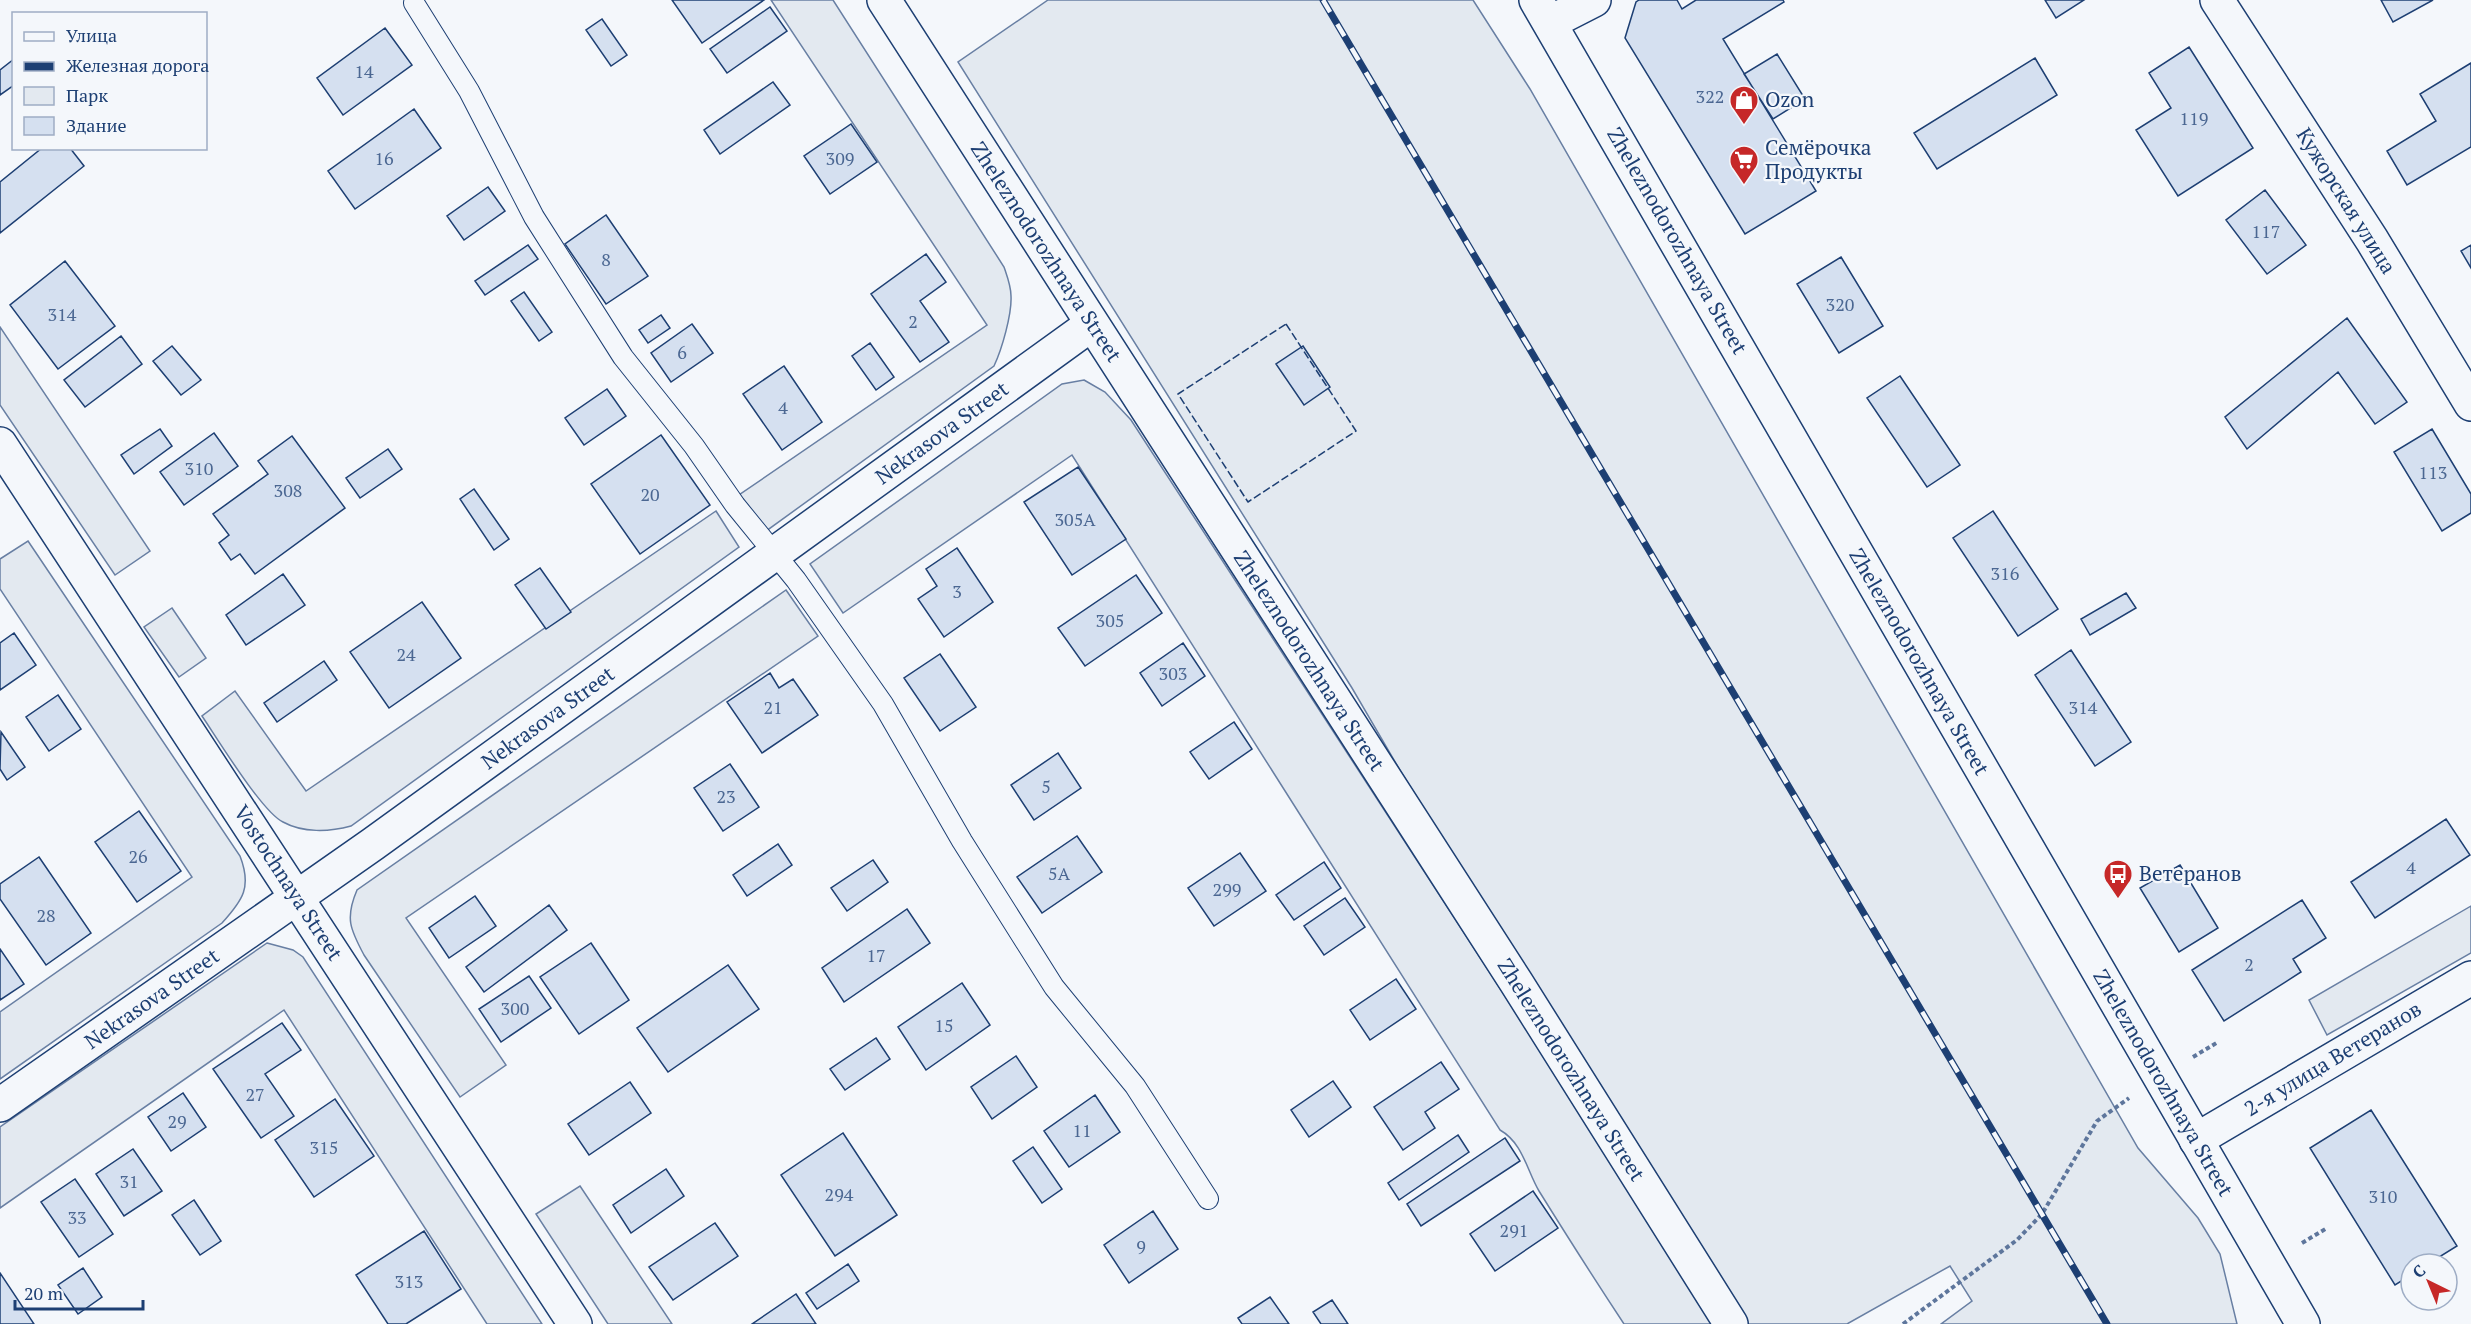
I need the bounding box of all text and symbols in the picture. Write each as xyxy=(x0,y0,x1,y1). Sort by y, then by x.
legend xyxy=(12,12,207,150)
text: Улица xyxy=(66,23,117,47)
text: Железная дорога xyxy=(66,53,209,77)
house number: 14 xyxy=(354,59,374,83)
text: Парк xyxy=(66,83,108,107)
house number: 322 xyxy=(1696,84,1724,108)
shop icon: Ozon xyxy=(1728,84,1760,126)
place label: Ozon xyxy=(1765,85,1815,113)
house number: 119 xyxy=(2180,106,2208,130)
text: Здание xyxy=(66,113,126,137)
street label: Zheleznodorozhnaya Street xyxy=(1601,122,1754,359)
street label: Кужорская улица xyxy=(2291,122,2403,279)
place label: Семёрочка Продукты xyxy=(1765,133,1872,185)
street label: Zheleznodorozhnaya Street xyxy=(965,136,1129,367)
supermarket icon: Семёрочка Продукты xyxy=(1728,144,1760,186)
house number: 16 xyxy=(374,146,394,170)
house number: 309 xyxy=(826,146,854,170)
house number: 117 xyxy=(2252,219,2280,243)
house number: 8 xyxy=(601,247,611,271)
house number: 320 xyxy=(1826,292,1854,316)
house number: 314 xyxy=(48,302,77,326)
house number: 2 xyxy=(908,309,918,333)
house number: 6 xyxy=(677,340,687,364)
street label: Nekrasova Street xyxy=(869,374,1014,490)
house number: 4 xyxy=(778,395,788,419)
house number: 310 xyxy=(185,456,213,480)
house number: 113 xyxy=(2419,460,2447,484)
house number: 308 xyxy=(274,478,302,502)
house number: 20 xyxy=(640,482,660,506)
house number: 305А xyxy=(1054,507,1096,531)
street label: Zheleznodorozhnaya Street xyxy=(1843,543,1996,780)
street label: Zheleznodorozhnaya Street xyxy=(1228,545,1392,776)
house number: 316 xyxy=(1991,561,2020,585)
house number: 3 xyxy=(952,579,962,603)
house number: 305 xyxy=(1096,608,1124,632)
house number: 24 xyxy=(396,642,416,666)
street label: Nekrasova Street xyxy=(475,659,620,775)
house number: 303 xyxy=(1159,661,1187,685)
house number: 21 xyxy=(763,695,783,719)
house number: 314 xyxy=(2069,695,2098,719)
house number: 5 xyxy=(1041,774,1051,798)
house number: 23 xyxy=(716,784,736,808)
street label: Vostochnaya Street xyxy=(228,799,350,966)
house number: 26 xyxy=(128,844,148,868)
house number: 4 xyxy=(2406,855,2416,879)
bus stop icon: Ветеранов xyxy=(2102,858,2134,900)
place label: Ветеранов xyxy=(2139,859,2241,887)
house number: 5А xyxy=(1048,861,1071,885)
house number: 299 xyxy=(1213,877,1241,901)
house number: 28 xyxy=(36,903,56,927)
street label: Nekrasova Street xyxy=(79,941,224,1055)
house number: 17 xyxy=(866,943,886,967)
house number: 2 xyxy=(2244,952,2254,976)
street label: Zheleznodorozhnaya Street xyxy=(1492,953,1652,1186)
street label: Zheleznodorozhnaya Street xyxy=(2087,964,2240,1201)
street label: 2-я улица Ветеранов xyxy=(2239,994,2426,1122)
house number: 300 xyxy=(501,996,529,1020)
house number: 15 xyxy=(934,1013,954,1037)
house number: 27 xyxy=(245,1082,265,1106)
house number: 29 xyxy=(167,1109,187,1133)
house number: 11 xyxy=(1072,1118,1092,1142)
house number: 315 xyxy=(310,1135,338,1159)
house number: 31 xyxy=(119,1169,139,1193)
house number: 294 xyxy=(825,1182,854,1206)
house number: 310 xyxy=(2369,1184,2397,1208)
house number: 33 xyxy=(67,1205,87,1229)
house number: 291 xyxy=(1500,1218,1528,1242)
house number: 9 xyxy=(1136,1234,1146,1258)
north arrow xyxy=(2399,1252,2459,1312)
text: С xyxy=(2407,1259,2430,1283)
house number: 313 xyxy=(395,1269,423,1293)
scale bar xyxy=(15,1273,142,1311)
text: 20 m xyxy=(24,1281,64,1305)

